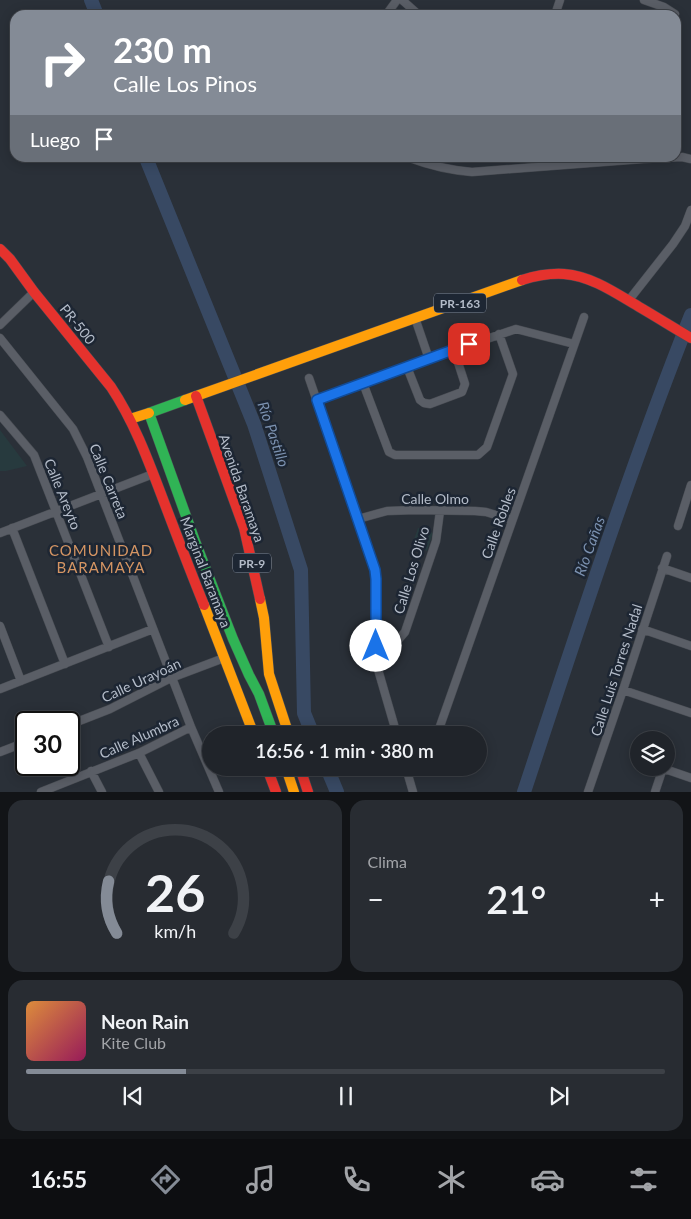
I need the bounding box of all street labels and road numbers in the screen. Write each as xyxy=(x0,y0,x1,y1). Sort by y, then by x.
road number: PR-163 xyxy=(434,294,486,312)
street label: PR-500 xyxy=(57,300,99,348)
street label: Avenida Baramaya xyxy=(216,432,268,544)
street label: Calle Carreta xyxy=(86,441,132,521)
street label: Calle Areyto xyxy=(41,456,85,532)
street label: Calle Robles xyxy=(477,485,519,561)
street label: Calle Olmo xyxy=(401,490,469,507)
street label: Marginal Baramaya xyxy=(177,514,235,630)
street label: Calle Los Olivo xyxy=(390,524,432,616)
road number: PR-9 xyxy=(233,554,271,572)
street label: Calle Luis Torres Nadal xyxy=(587,602,645,738)
street label: Calle Urayoán xyxy=(99,654,183,706)
street label: Calle Alumbra xyxy=(97,712,181,762)

